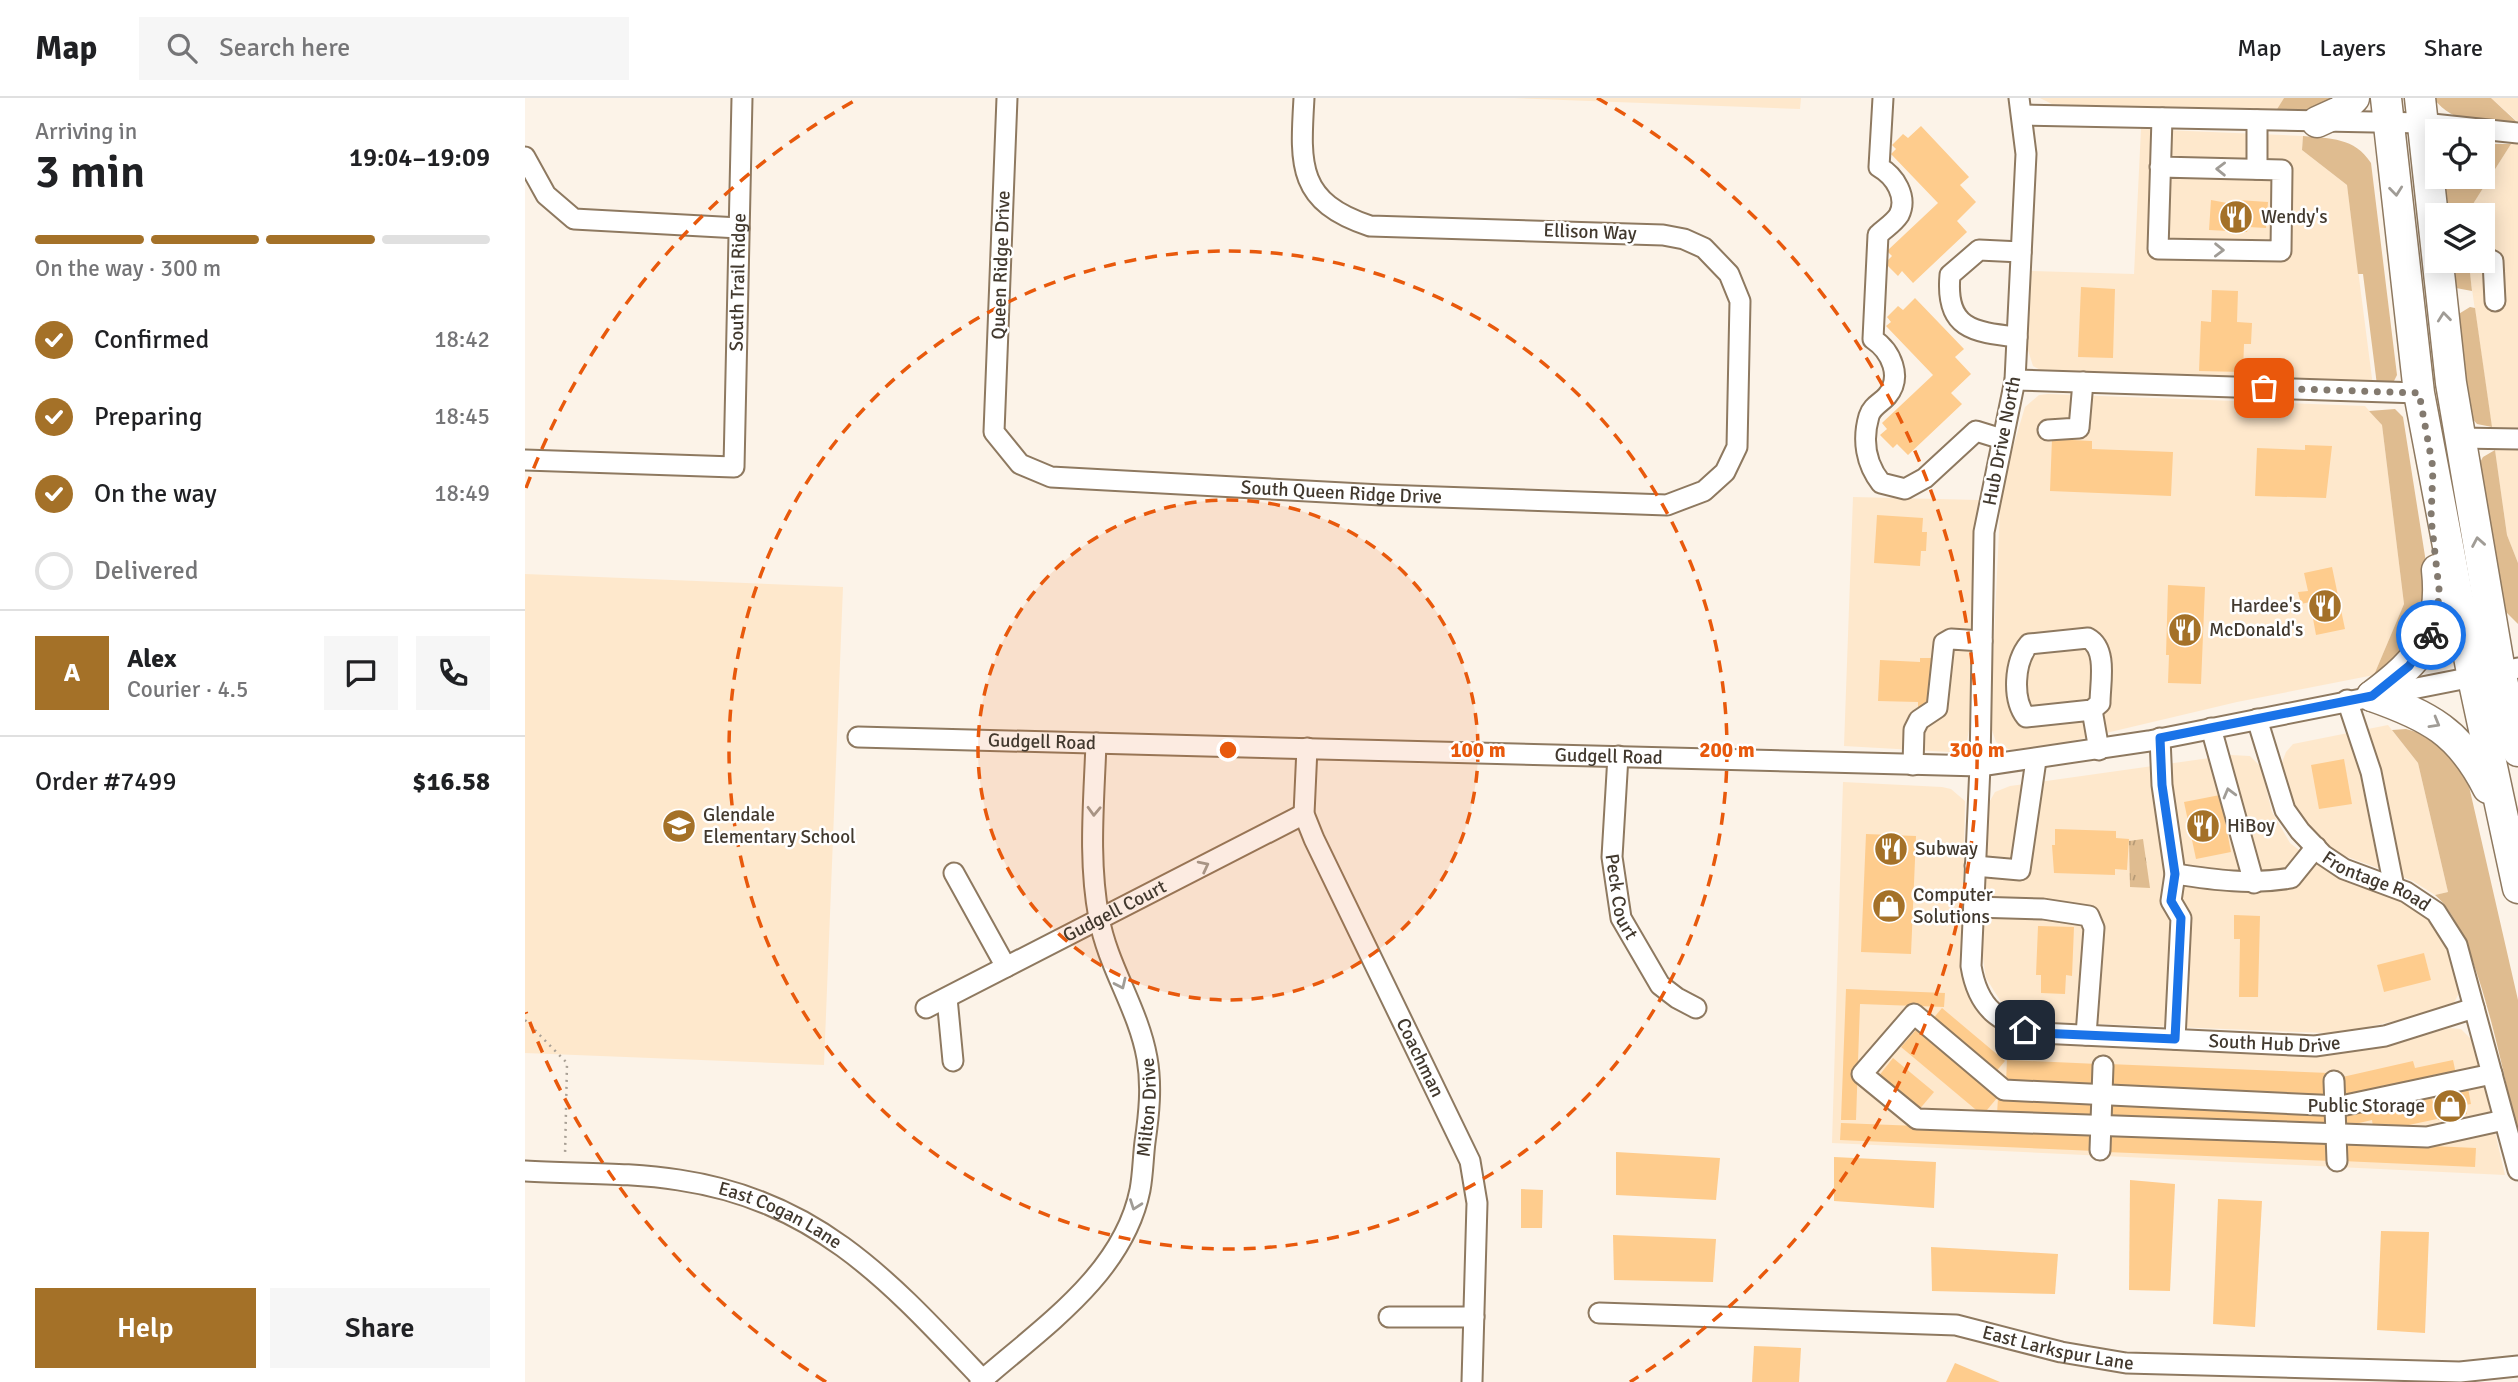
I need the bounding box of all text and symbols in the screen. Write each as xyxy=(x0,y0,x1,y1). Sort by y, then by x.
search box xyxy=(139,17,629,80)
text: Map xyxy=(35,28,97,69)
icon: search xyxy=(163,29,201,67)
text: Search here xyxy=(219,32,350,64)
text: Map xyxy=(2237,33,2282,63)
text: Layers xyxy=(2320,33,2386,63)
text: Share xyxy=(2424,33,2483,63)
text: Arriving in xyxy=(35,117,137,146)
map controls xyxy=(2425,119,2495,273)
button: locate xyxy=(2425,119,2495,189)
text: 19:04–19:09 xyxy=(349,142,490,174)
text: 3 min xyxy=(35,144,145,200)
one-way arrow xyxy=(2215,161,2226,176)
one-way arrow xyxy=(2388,186,2403,197)
street label: Queen Ridge Drive xyxy=(986,190,1016,340)
restaurant icon: Wendy's xyxy=(2217,198,2255,236)
button: layers xyxy=(2425,203,2495,273)
place label: Wendy's xyxy=(2261,205,2327,229)
street label: South Trail Ridge xyxy=(725,213,752,351)
street label: Ellison Way xyxy=(1543,218,1637,246)
one-way arrow xyxy=(2215,242,2225,258)
text: On the way · 300 m xyxy=(35,254,221,283)
one-way arrow xyxy=(2436,311,2451,323)
icon: check xyxy=(35,321,73,359)
text: Confirmed xyxy=(94,324,209,356)
text: 18:42 xyxy=(434,325,490,354)
pin xyxy=(2234,358,2294,418)
icon: bag xyxy=(2245,369,2283,407)
street label: Hub Drive North xyxy=(1978,374,2026,508)
icon: check xyxy=(35,398,73,436)
text: Preparing xyxy=(94,401,202,433)
text: 18:45 xyxy=(434,402,490,431)
icon: check xyxy=(35,475,73,513)
street label: South Queen Ridge Drive xyxy=(1240,475,1442,509)
text: On the way xyxy=(94,478,217,510)
text: 18:49 xyxy=(434,479,490,508)
one-way arrow xyxy=(2471,536,2486,548)
text: Delivered xyxy=(94,555,199,587)
restaurant icon: Hardee's xyxy=(2306,587,2344,625)
place label: Hardee's xyxy=(2230,594,2301,618)
courier xyxy=(2396,600,2466,670)
restaurant icon: McDonald's xyxy=(2166,611,2204,649)
icon: bike xyxy=(2412,616,2450,654)
place label: McDonald's xyxy=(2209,618,2303,642)
button: chat xyxy=(324,636,398,710)
button: phone xyxy=(416,636,490,710)
text: Alex xyxy=(127,643,177,675)
text: A xyxy=(64,657,80,689)
text: Courier · 4.5 xyxy=(127,675,248,704)
one-way arrow xyxy=(2427,715,2440,728)
street label: Gudgell Road xyxy=(988,728,1096,755)
text: 100 m xyxy=(1450,737,1506,763)
text: 200 m xyxy=(1699,737,1755,763)
text: 300 m xyxy=(1949,737,2005,763)
centre of rings xyxy=(1216,738,1240,762)
street label: Gudgell Road xyxy=(1554,743,1663,770)
text: Order #7499 xyxy=(35,766,176,798)
text: $16.58 xyxy=(412,766,490,798)
one-way arrow xyxy=(2223,787,2238,799)
place label: Glendale Elementary School xyxy=(703,803,856,849)
one-way arrow xyxy=(1086,806,1102,817)
school or university icon: Glendale Elementary School xyxy=(660,807,698,845)
restaurant icon: HiBoy xyxy=(2184,807,2222,845)
place label: HiBoy xyxy=(2227,814,2275,838)
restaurant icon: Subway xyxy=(1872,830,1910,868)
place label: Subway xyxy=(1915,837,1978,861)
street label: Frontage Road xyxy=(2317,846,2435,917)
street label: Peck Court xyxy=(1600,852,1643,944)
one-way arrow xyxy=(1197,861,1209,874)
street label: Gudgell Court xyxy=(1059,875,1171,948)
place label: Computer Solutions xyxy=(1913,883,1993,929)
shop icon: Computer Solutions xyxy=(1870,887,1908,925)
one-way arrow xyxy=(1113,977,1127,989)
pin xyxy=(1995,1000,2055,1060)
icon: home xyxy=(2006,1011,2044,1049)
street label: Coachman xyxy=(1391,1014,1449,1101)
street label: South Hub Drive xyxy=(2208,1029,2342,1058)
street label: Milton Drive xyxy=(1132,1056,1162,1158)
shop icon: Public Storage xyxy=(2431,1087,2469,1125)
place label: Public Storage xyxy=(2307,1094,2425,1118)
street label: East Cogan Lane xyxy=(716,1176,846,1254)
one-way arrow xyxy=(1129,1198,1143,1210)
button: Help xyxy=(35,1288,256,1368)
button: Share xyxy=(270,1288,490,1368)
street label: East Larkspur Lane xyxy=(1980,1320,2134,1375)

